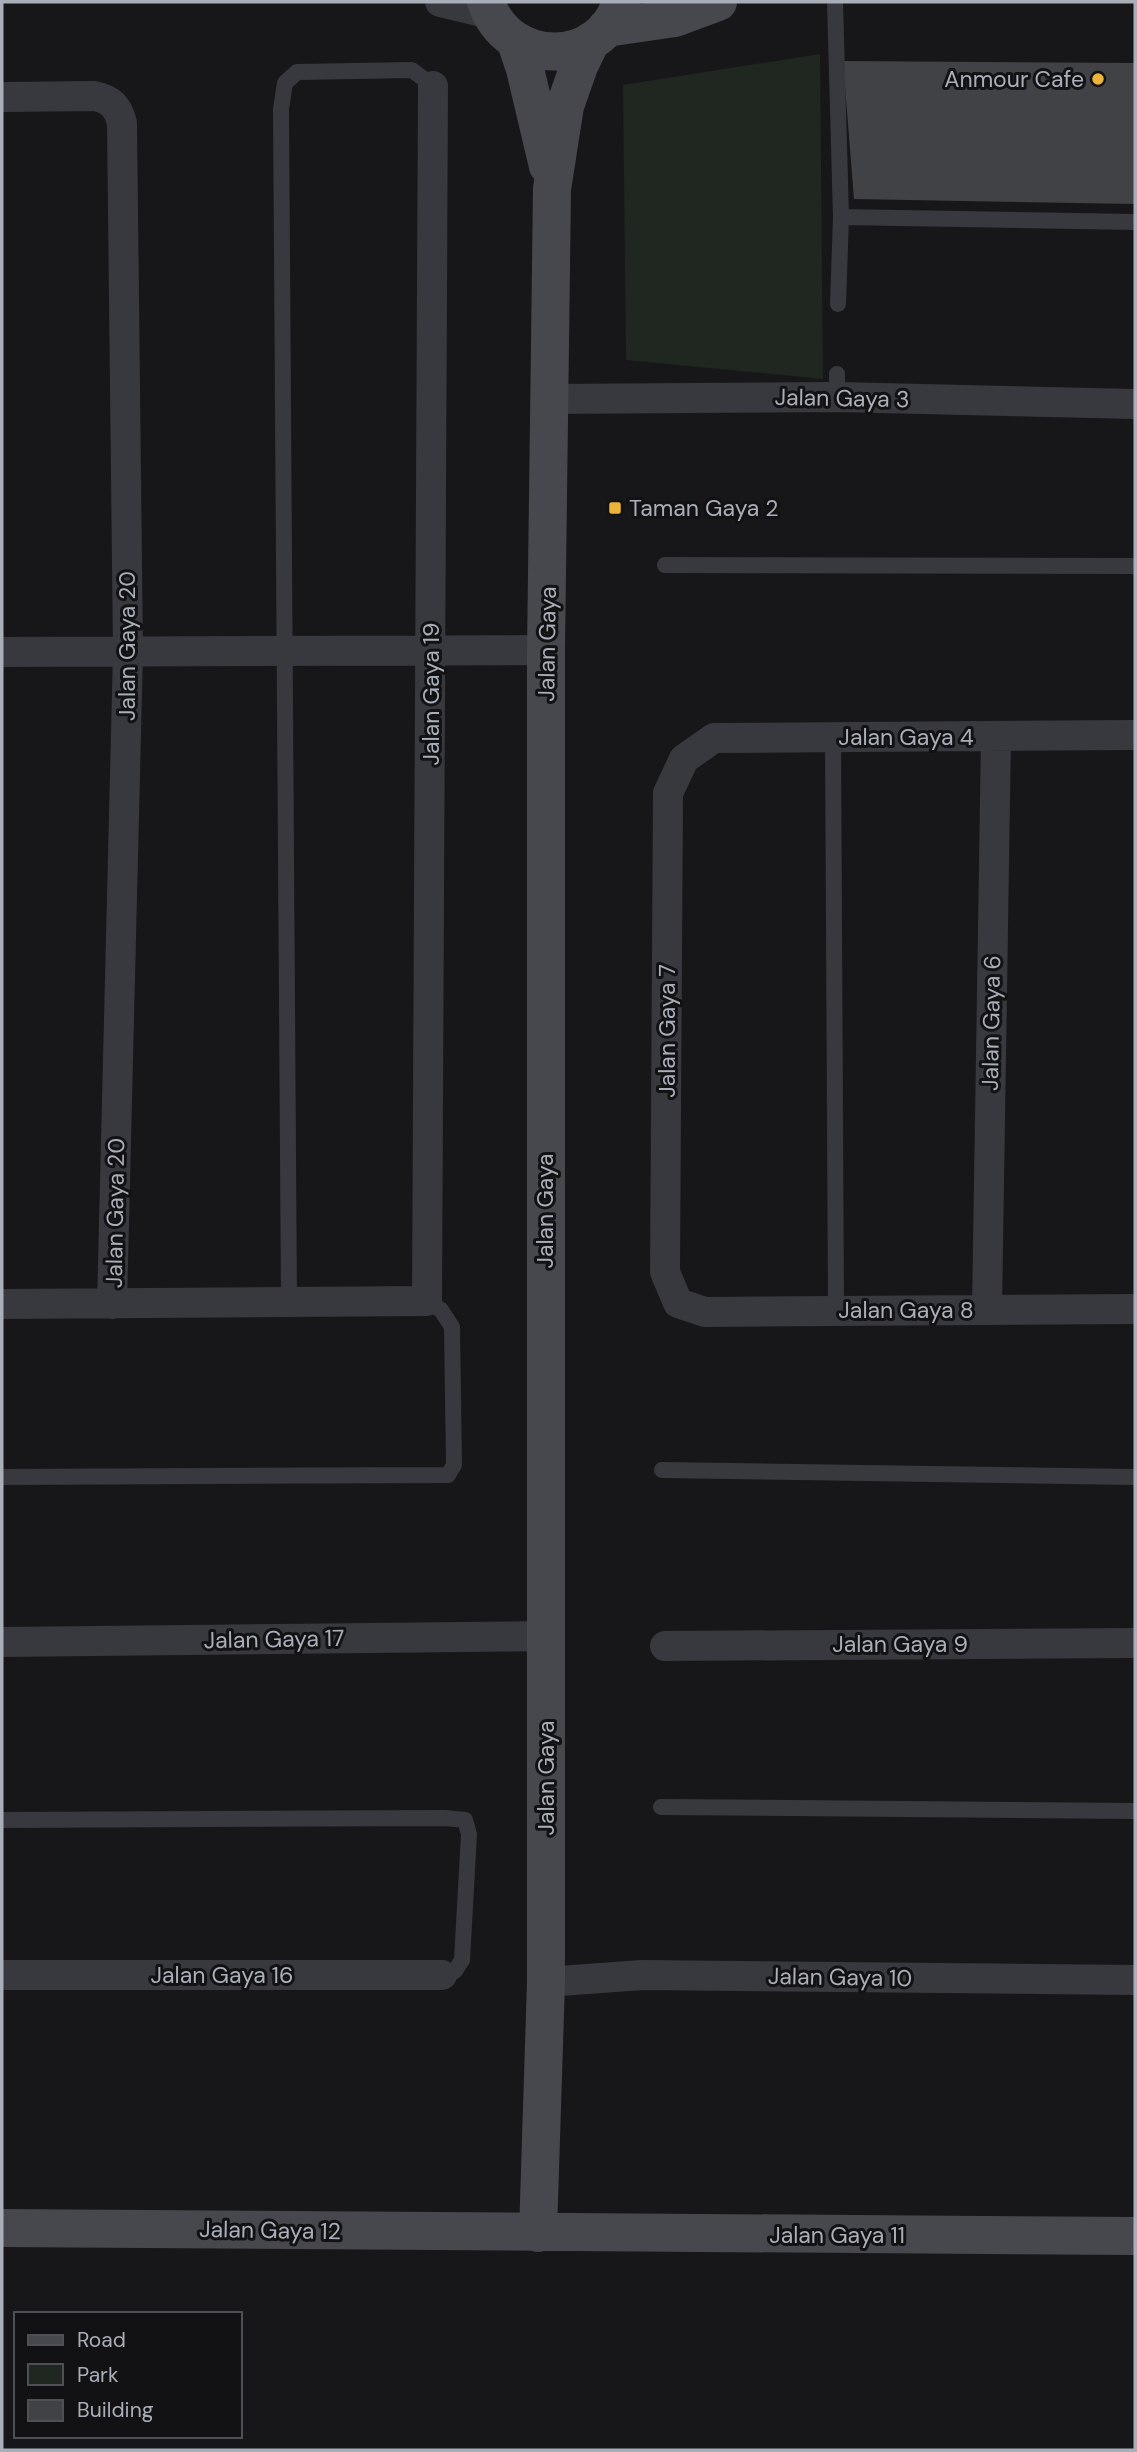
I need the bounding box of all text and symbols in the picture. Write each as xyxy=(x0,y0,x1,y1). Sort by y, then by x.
place label: Anmour Cafe xyxy=(944,64,1084,94)
marker: Anmour Cafe xyxy=(1090,71,1106,87)
street label: Jalan Gaya 3 xyxy=(774,382,910,414)
place label: Taman Gaya 2 xyxy=(629,493,779,523)
marker: Taman Gaya 2 xyxy=(607,500,623,516)
street label: Jalan Gaya 20 xyxy=(112,571,142,721)
street label: Jalan Gaya xyxy=(531,586,563,702)
street label: Jalan Gaya 19 xyxy=(416,623,446,765)
street label: Jalan Gaya 4 xyxy=(838,722,974,752)
street label: Jalan Gaya 6 xyxy=(975,955,1007,1091)
street label: Jalan Gaya 7 xyxy=(652,964,682,1098)
street label: Jalan Gaya 20 xyxy=(99,1138,131,1288)
street label: Jalan Gaya xyxy=(530,1153,560,1269)
street label: Jalan Gaya 8 xyxy=(838,1295,974,1325)
street label: Jalan Gaya 17 xyxy=(203,1623,345,1655)
street label: Jalan Gaya 9 xyxy=(832,1629,968,1659)
street label: Jalan Gaya xyxy=(531,1720,561,1836)
street label: Jalan Gaya 16 xyxy=(151,1960,293,1990)
street label: Jalan Gaya 10 xyxy=(768,1961,912,1993)
street label: Jalan Gaya 12 xyxy=(199,2214,341,2246)
street label: Jalan Gaya 11 xyxy=(769,2220,905,2250)
legend xyxy=(14,2312,242,2438)
text: Road xyxy=(77,2326,126,2354)
text: Park xyxy=(77,2361,119,2389)
text: Building xyxy=(77,2396,154,2424)

